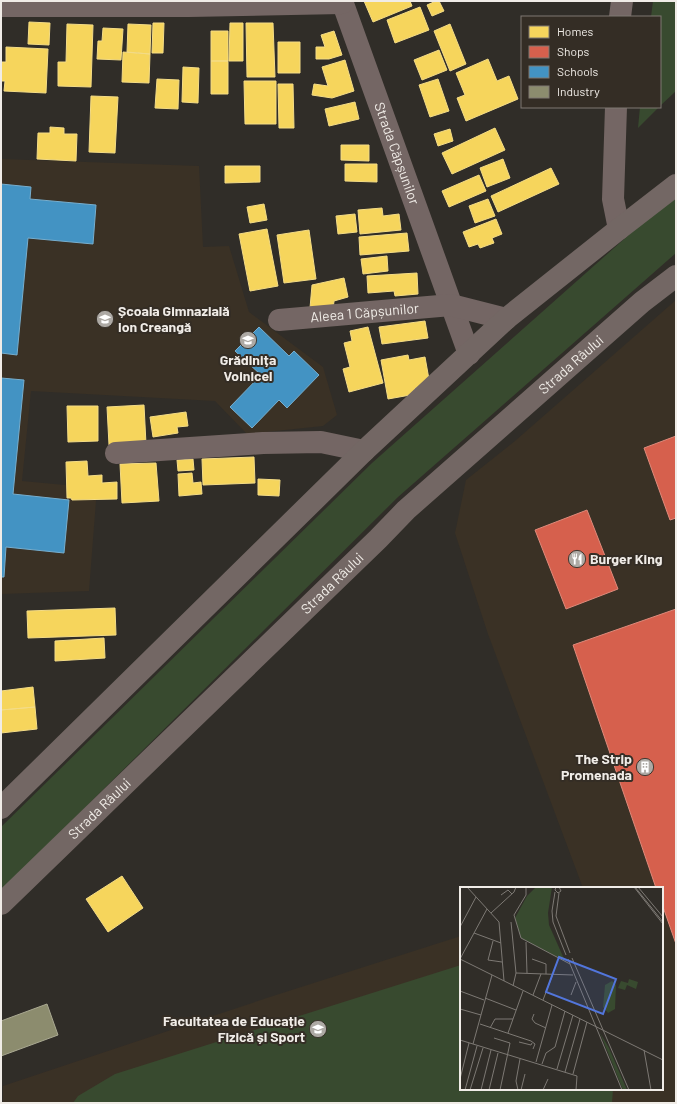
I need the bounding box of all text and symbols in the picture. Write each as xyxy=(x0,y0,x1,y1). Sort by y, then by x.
legend xyxy=(521,16,661,108)
text: Homes xyxy=(557,24,594,38)
text: Shops xyxy=(557,44,590,58)
text: Schools xyxy=(557,64,598,78)
text: Industry xyxy=(557,84,600,98)
street label: Strada Căpșunilor xyxy=(371,100,424,207)
street label: Aleea 1 Căpșunilor xyxy=(310,299,420,325)
place label: Școala Gimnazială Ion Creangă xyxy=(118,302,230,335)
school or university icon: Școala Gimnazială Ion Creangă xyxy=(95,309,115,329)
school or university icon: Grădinița Voinicel xyxy=(238,330,258,350)
street label: Strada Râului xyxy=(535,331,607,397)
place label: Grădinița Voinicel xyxy=(220,351,276,384)
street label: Strada Râului xyxy=(297,549,367,617)
restaurant icon: Burger King xyxy=(567,549,587,569)
place label: Burger King xyxy=(590,550,663,567)
place label: The Strip Promenada xyxy=(561,750,632,783)
building icon: The Strip Promenada xyxy=(635,757,655,777)
street label: Strada Râului xyxy=(64,774,134,843)
inset map xyxy=(460,887,663,1090)
place label: Facultatea de Educație Fizică și Sport xyxy=(163,1012,305,1045)
school or university icon: Facultatea de Educație Fizică și Sport xyxy=(308,1019,328,1039)

